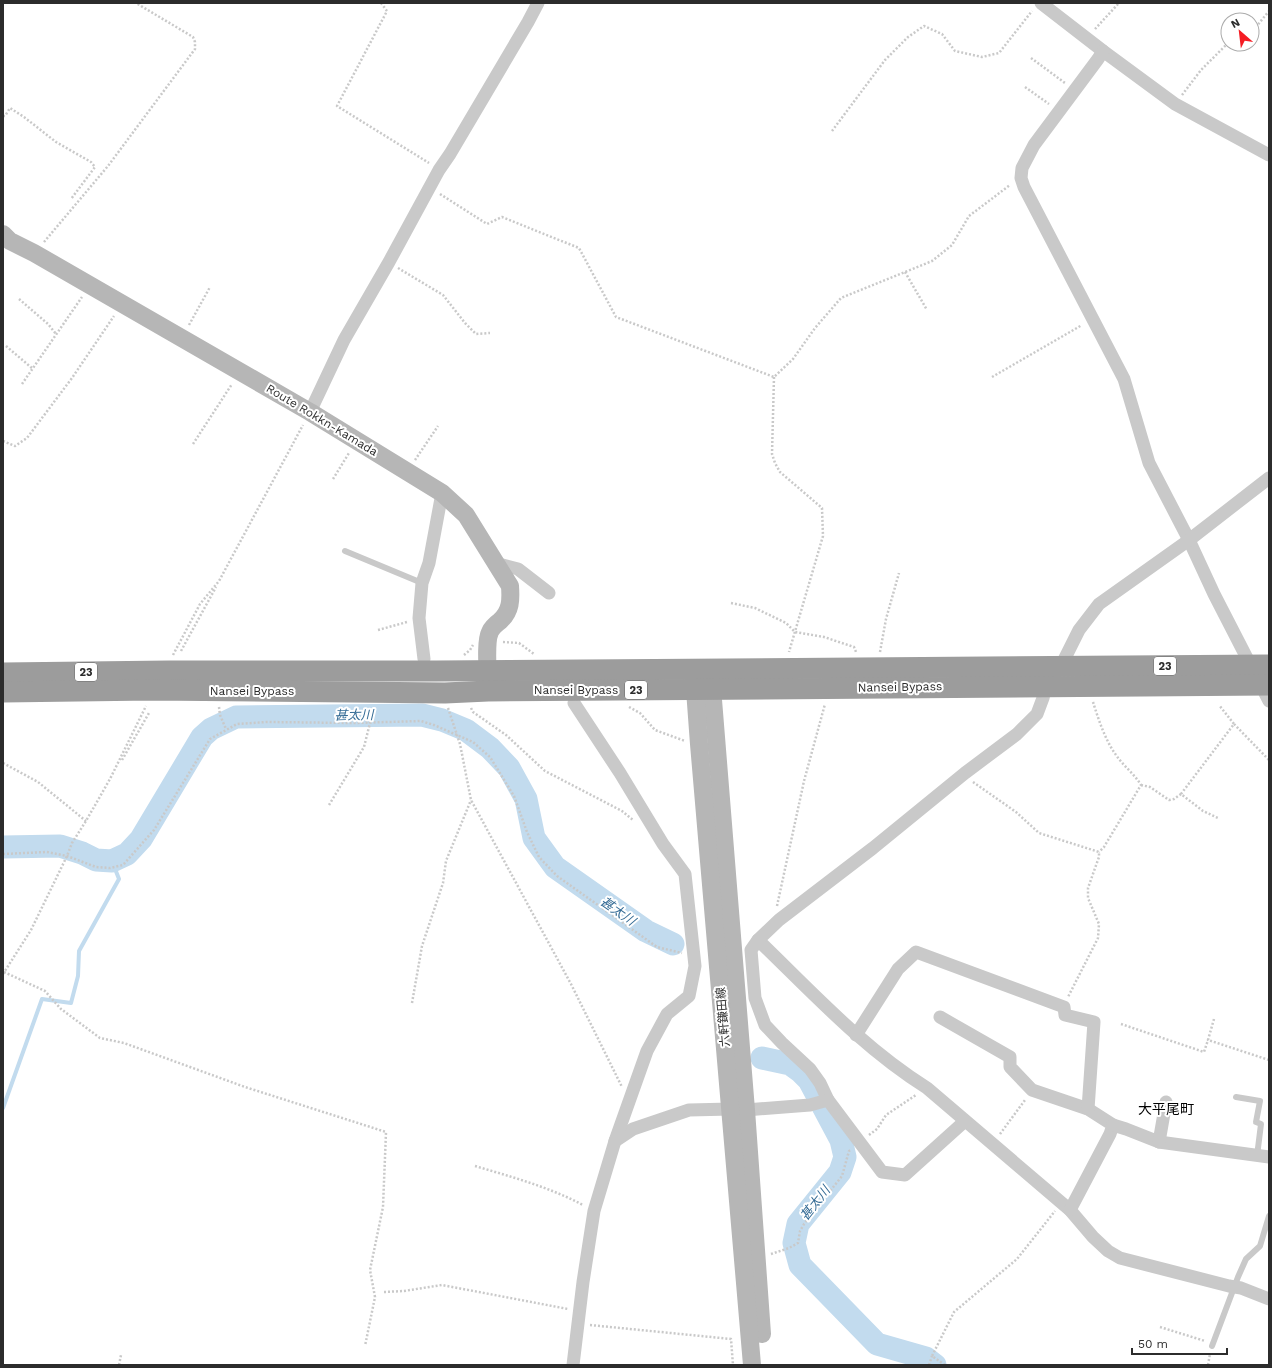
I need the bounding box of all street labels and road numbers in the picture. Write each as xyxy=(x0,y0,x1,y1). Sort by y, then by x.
street label: Route Rokkn-Kamada xyxy=(264,381,380,459)
road number: 23 xyxy=(1154,657,1176,675)
road number: 23 xyxy=(75,663,97,681)
street label: Nansei Bypass xyxy=(858,679,942,695)
road number: 23 xyxy=(625,681,647,699)
street label: Nansei Bypass xyxy=(534,683,618,697)
street label: Nansei Bypass xyxy=(210,684,294,698)
street label: 六軒鎌田線 xyxy=(713,986,733,1048)

